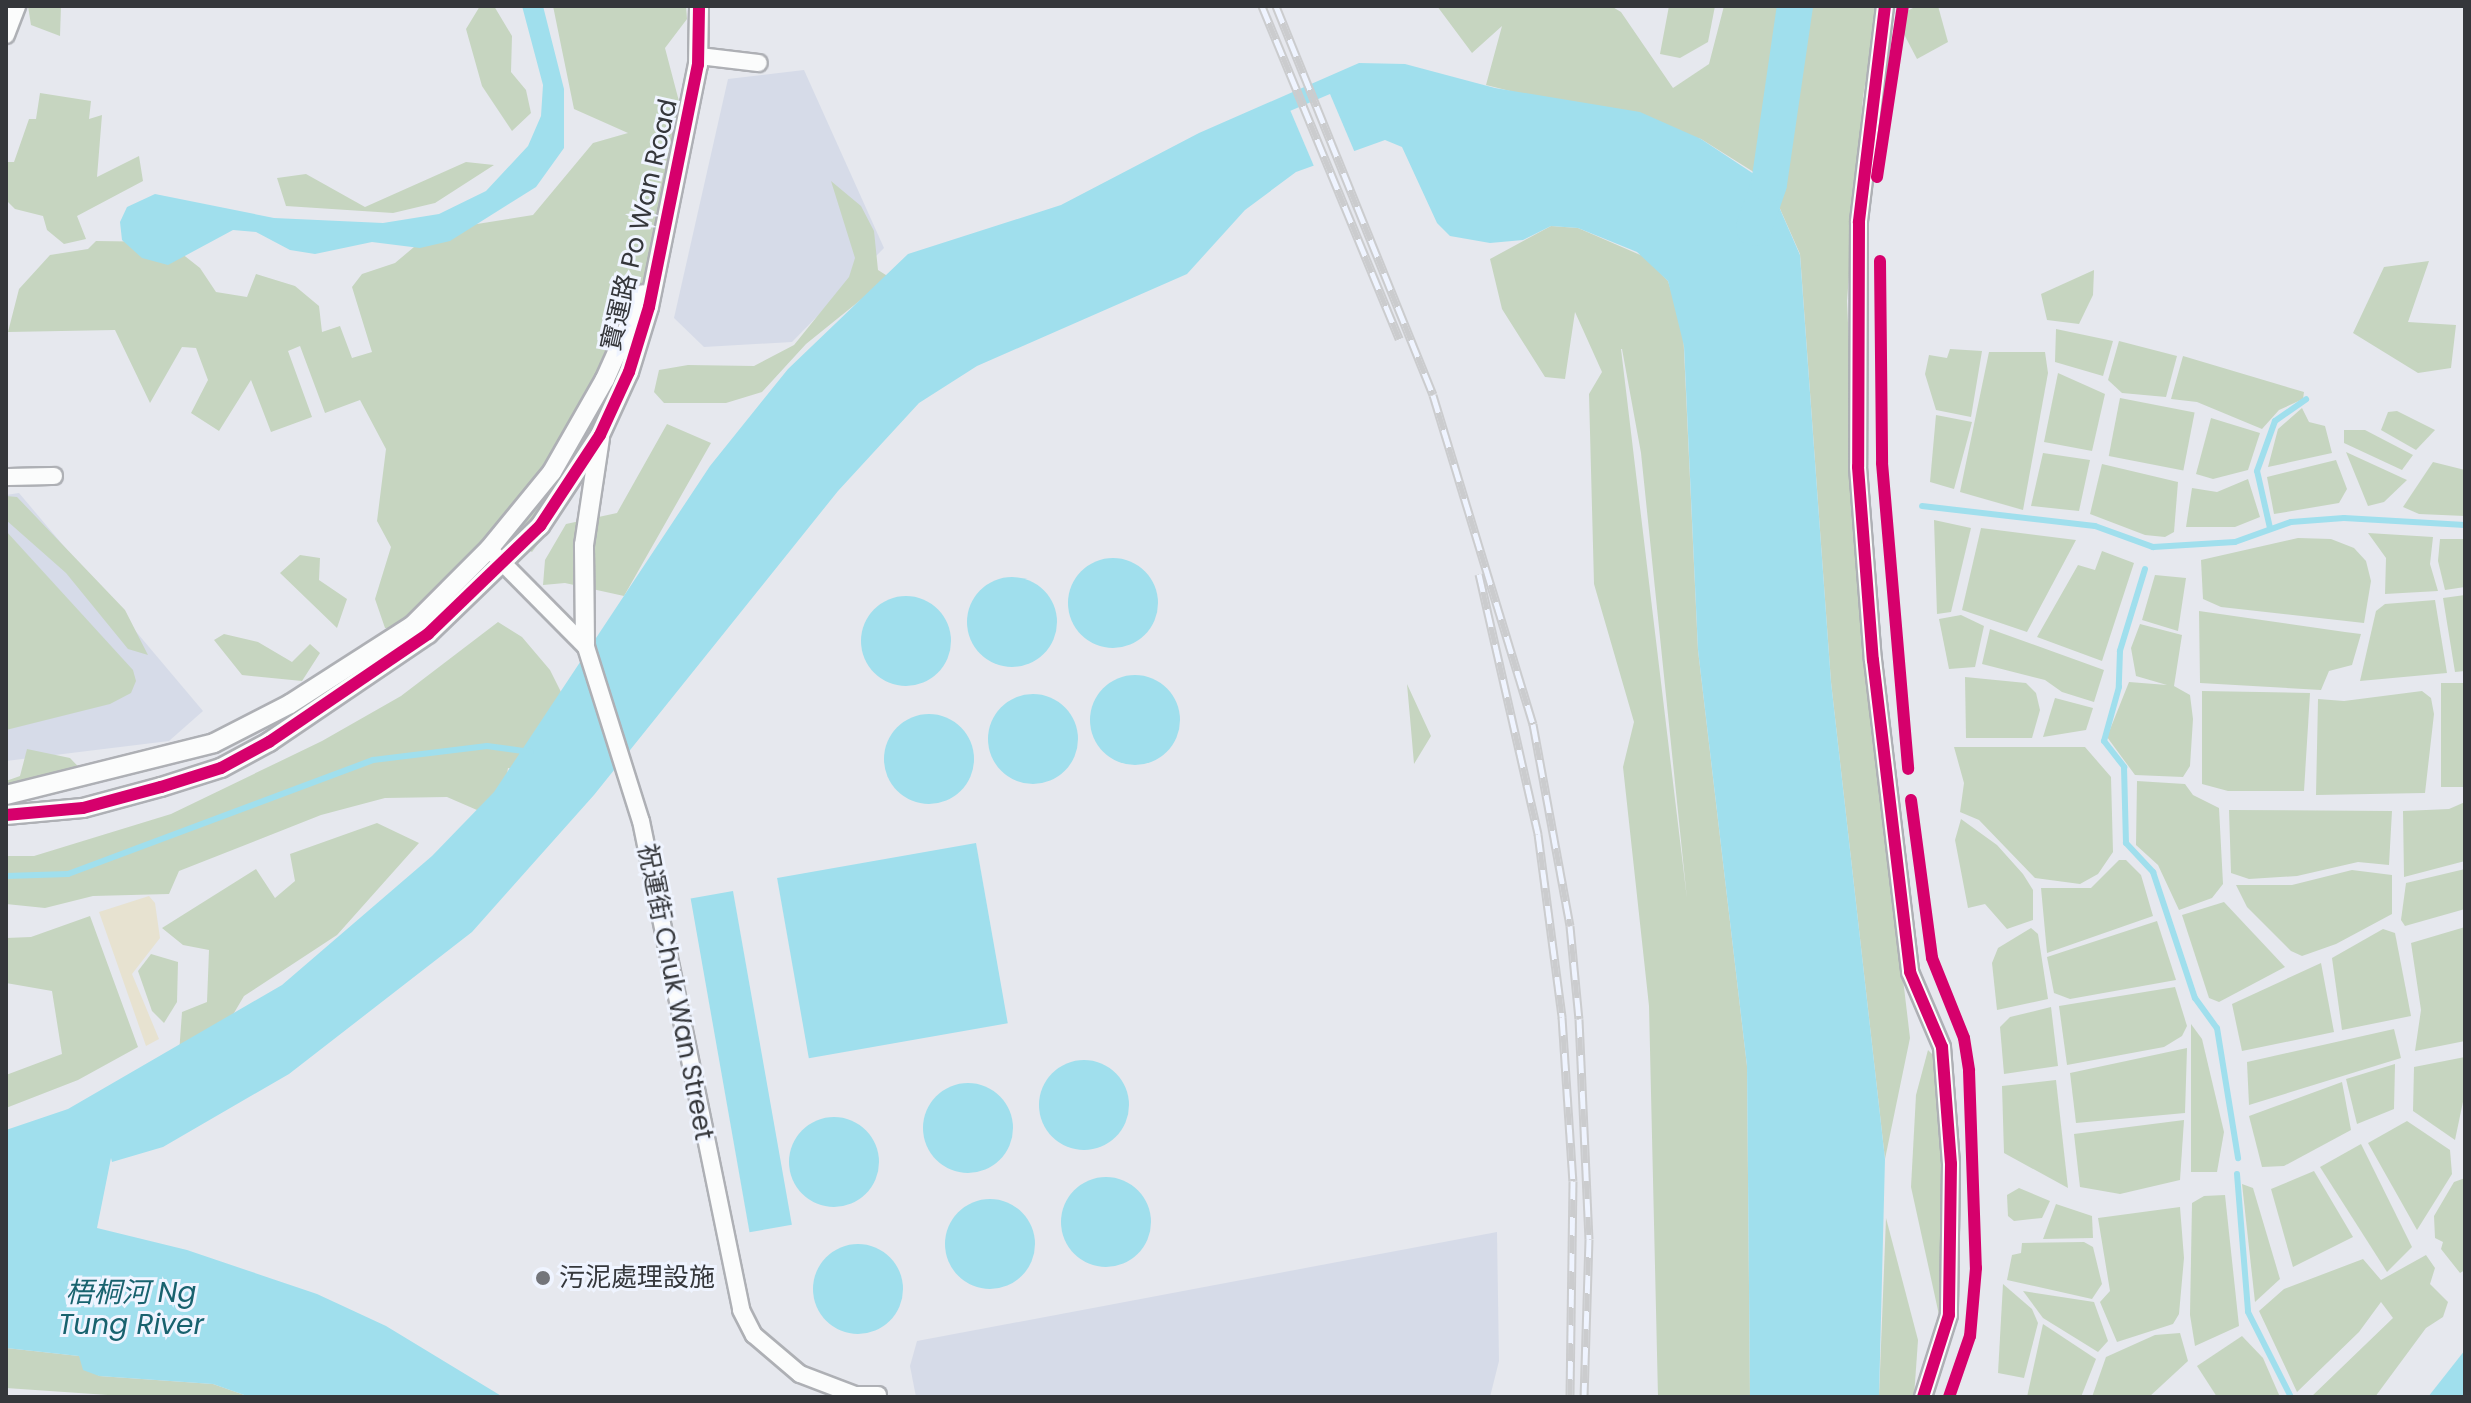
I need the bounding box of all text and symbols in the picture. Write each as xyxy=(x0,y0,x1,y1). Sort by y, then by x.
street label: 寶運路 Po Wan Road xyxy=(596,96,684,354)
street label: 祝運街 Chuk Wan Street xyxy=(631,841,719,1143)
place label: 污泥處理設施 xyxy=(559,1262,715,1294)
marker: 污泥處理設施 xyxy=(534,1269,552,1287)
water label: 梧桐河 Ng Tung River xyxy=(58,1276,204,1342)

